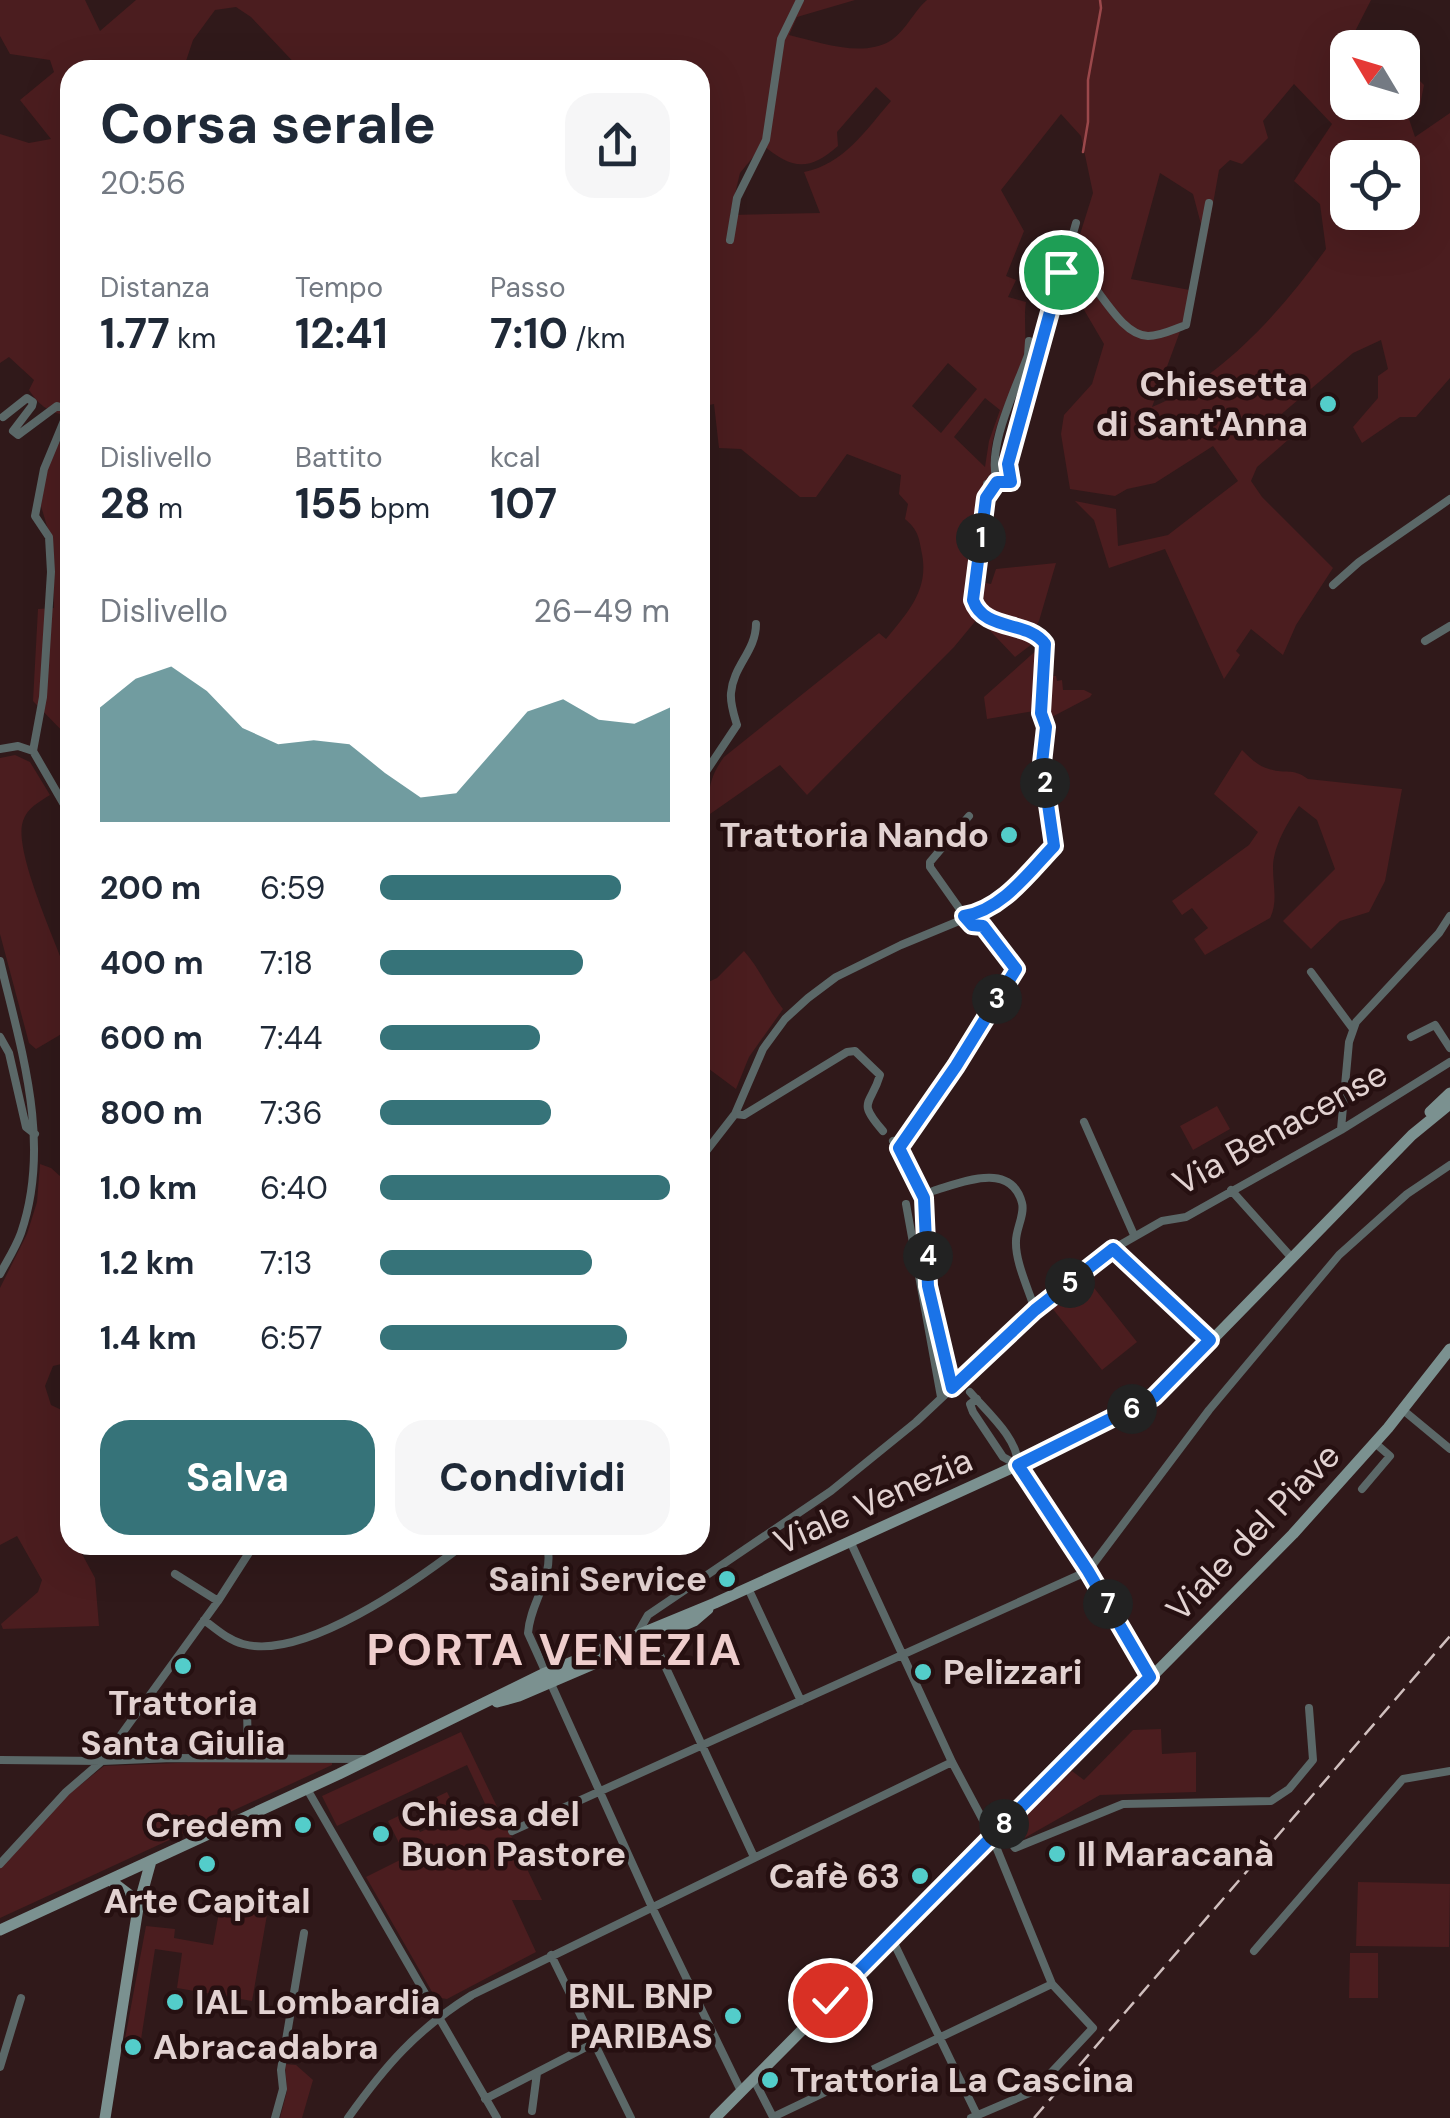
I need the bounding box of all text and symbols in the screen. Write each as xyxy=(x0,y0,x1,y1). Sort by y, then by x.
north arrow xyxy=(1330,30,1420,120)
map controls xyxy=(1330,30,1420,230)
text: Corsa serale xyxy=(100,88,436,160)
button: share xyxy=(565,93,670,198)
button: locate xyxy=(1330,140,1420,230)
text: 20:56 xyxy=(100,162,186,204)
pin xyxy=(1019,230,1104,315)
icon: arrive xyxy=(1034,245,1089,300)
text: Distanza xyxy=(100,269,210,306)
text: Tempo xyxy=(295,269,383,306)
text: Passo xyxy=(490,269,566,306)
text: 1.77 xyxy=(100,306,170,361)
text: 12:41 xyxy=(295,306,388,361)
text: 7:10 xyxy=(490,306,568,361)
text: km xyxy=(170,320,216,357)
text: /km xyxy=(568,320,626,357)
place label: Chiesetta di Sant'Anna xyxy=(1096,361,1308,447)
marker: Chiesetta di Sant'Anna xyxy=(1317,393,1339,415)
text: Dislivello xyxy=(100,439,212,476)
text: Battito xyxy=(295,439,383,476)
text: kcal xyxy=(490,439,541,476)
text: 28 xyxy=(100,476,151,531)
text: 155 xyxy=(295,476,363,531)
text: 107 xyxy=(490,476,557,531)
text: m xyxy=(151,490,183,527)
text: bpm xyxy=(363,490,430,527)
pin: 1 xyxy=(956,513,1006,563)
text: 1 xyxy=(976,519,986,556)
text: Dislivello xyxy=(100,590,228,632)
text: 26–49 m xyxy=(534,590,670,632)
pin: 2 xyxy=(1020,758,1070,808)
text: 2 xyxy=(1037,764,1053,801)
place label: Trattoria Nando xyxy=(719,812,989,858)
marker: Trattoria Nando xyxy=(998,824,1020,846)
text: 200 m xyxy=(100,867,201,909)
text: 6:59 xyxy=(260,867,325,909)
text: 400 m xyxy=(100,942,204,984)
text: 7:18 xyxy=(260,942,313,984)
pin: 3 xyxy=(972,974,1022,1024)
text: 3 xyxy=(989,980,1005,1017)
text: 600 m xyxy=(100,1017,203,1059)
text: 7:44 xyxy=(260,1017,322,1059)
street label: Via Benacense xyxy=(1165,1050,1395,1206)
text: 800 m xyxy=(100,1092,203,1134)
text: 7:36 xyxy=(260,1092,323,1134)
text: 1.0 km xyxy=(100,1167,197,1209)
text: 6:40 xyxy=(260,1167,328,1209)
pin: 4 xyxy=(903,1231,953,1281)
text: 4 xyxy=(919,1237,937,1274)
text: 1.2 km xyxy=(100,1242,194,1284)
text: 7:13 xyxy=(260,1242,312,1284)
pin: 5 xyxy=(1045,1258,1095,1308)
text: 5 xyxy=(1061,1264,1079,1301)
text: 1.4 km xyxy=(100,1317,197,1359)
text: 6:57 xyxy=(260,1317,323,1359)
pin: 6 xyxy=(1107,1384,1157,1434)
text: 6 xyxy=(1123,1390,1141,1427)
button: Salva xyxy=(100,1420,375,1535)
button: Condividi xyxy=(395,1420,670,1535)
street label: Viale del Piave xyxy=(1156,1433,1350,1631)
street label: Viale Venezia xyxy=(767,1437,979,1565)
place label: Saini Service xyxy=(488,1556,707,1602)
marker: Saini Service xyxy=(716,1568,738,1590)
pin: 7 xyxy=(1083,1579,1133,1629)
text: 7 xyxy=(1100,1585,1116,1622)
district label: PORTA VENEZIA xyxy=(367,1620,744,1679)
place label: Pelizzari xyxy=(943,1649,1082,1695)
marker: Trattoria Santa Giulia xyxy=(172,1655,194,1677)
marker: Pelizzari xyxy=(912,1661,934,1683)
place label: Trattoria Santa Giulia xyxy=(81,1680,285,1766)
place label: Chiesa del Buon Pastore xyxy=(401,1791,626,1877)
pin: 8 xyxy=(979,1799,1029,1849)
place label: Credem xyxy=(145,1802,283,1848)
text: 8 xyxy=(995,1805,1013,1842)
marker: Credem xyxy=(292,1814,314,1836)
marker: Chiesa del Buon Pastore xyxy=(370,1823,392,1845)
place label: Il Maracanà xyxy=(1077,1831,1274,1877)
marker: Il Maracanà xyxy=(1046,1843,1068,1865)
marker: Arte Capital xyxy=(196,1853,218,1875)
place label: Cafè 63 xyxy=(769,1853,900,1899)
marker: Cafè 63 xyxy=(909,1865,931,1887)
place label: Arte Capital xyxy=(104,1878,311,1924)
pin xyxy=(788,1958,873,2043)
place label: BNL BNP PARIBAS xyxy=(568,1973,713,2059)
icon: check xyxy=(803,1973,858,2028)
place label: IAL Lombardia xyxy=(195,1979,441,2025)
marker: IAL Lombardia xyxy=(164,1991,186,2013)
marker: BNL BNP PARIBAS xyxy=(722,2005,744,2027)
place label: Abracadabra xyxy=(153,2024,379,2070)
marker: Abracadabra xyxy=(122,2036,144,2058)
place label: Trattoria La Cascina xyxy=(790,2057,1134,2103)
marker: Trattoria La Cascina xyxy=(759,2069,781,2091)

